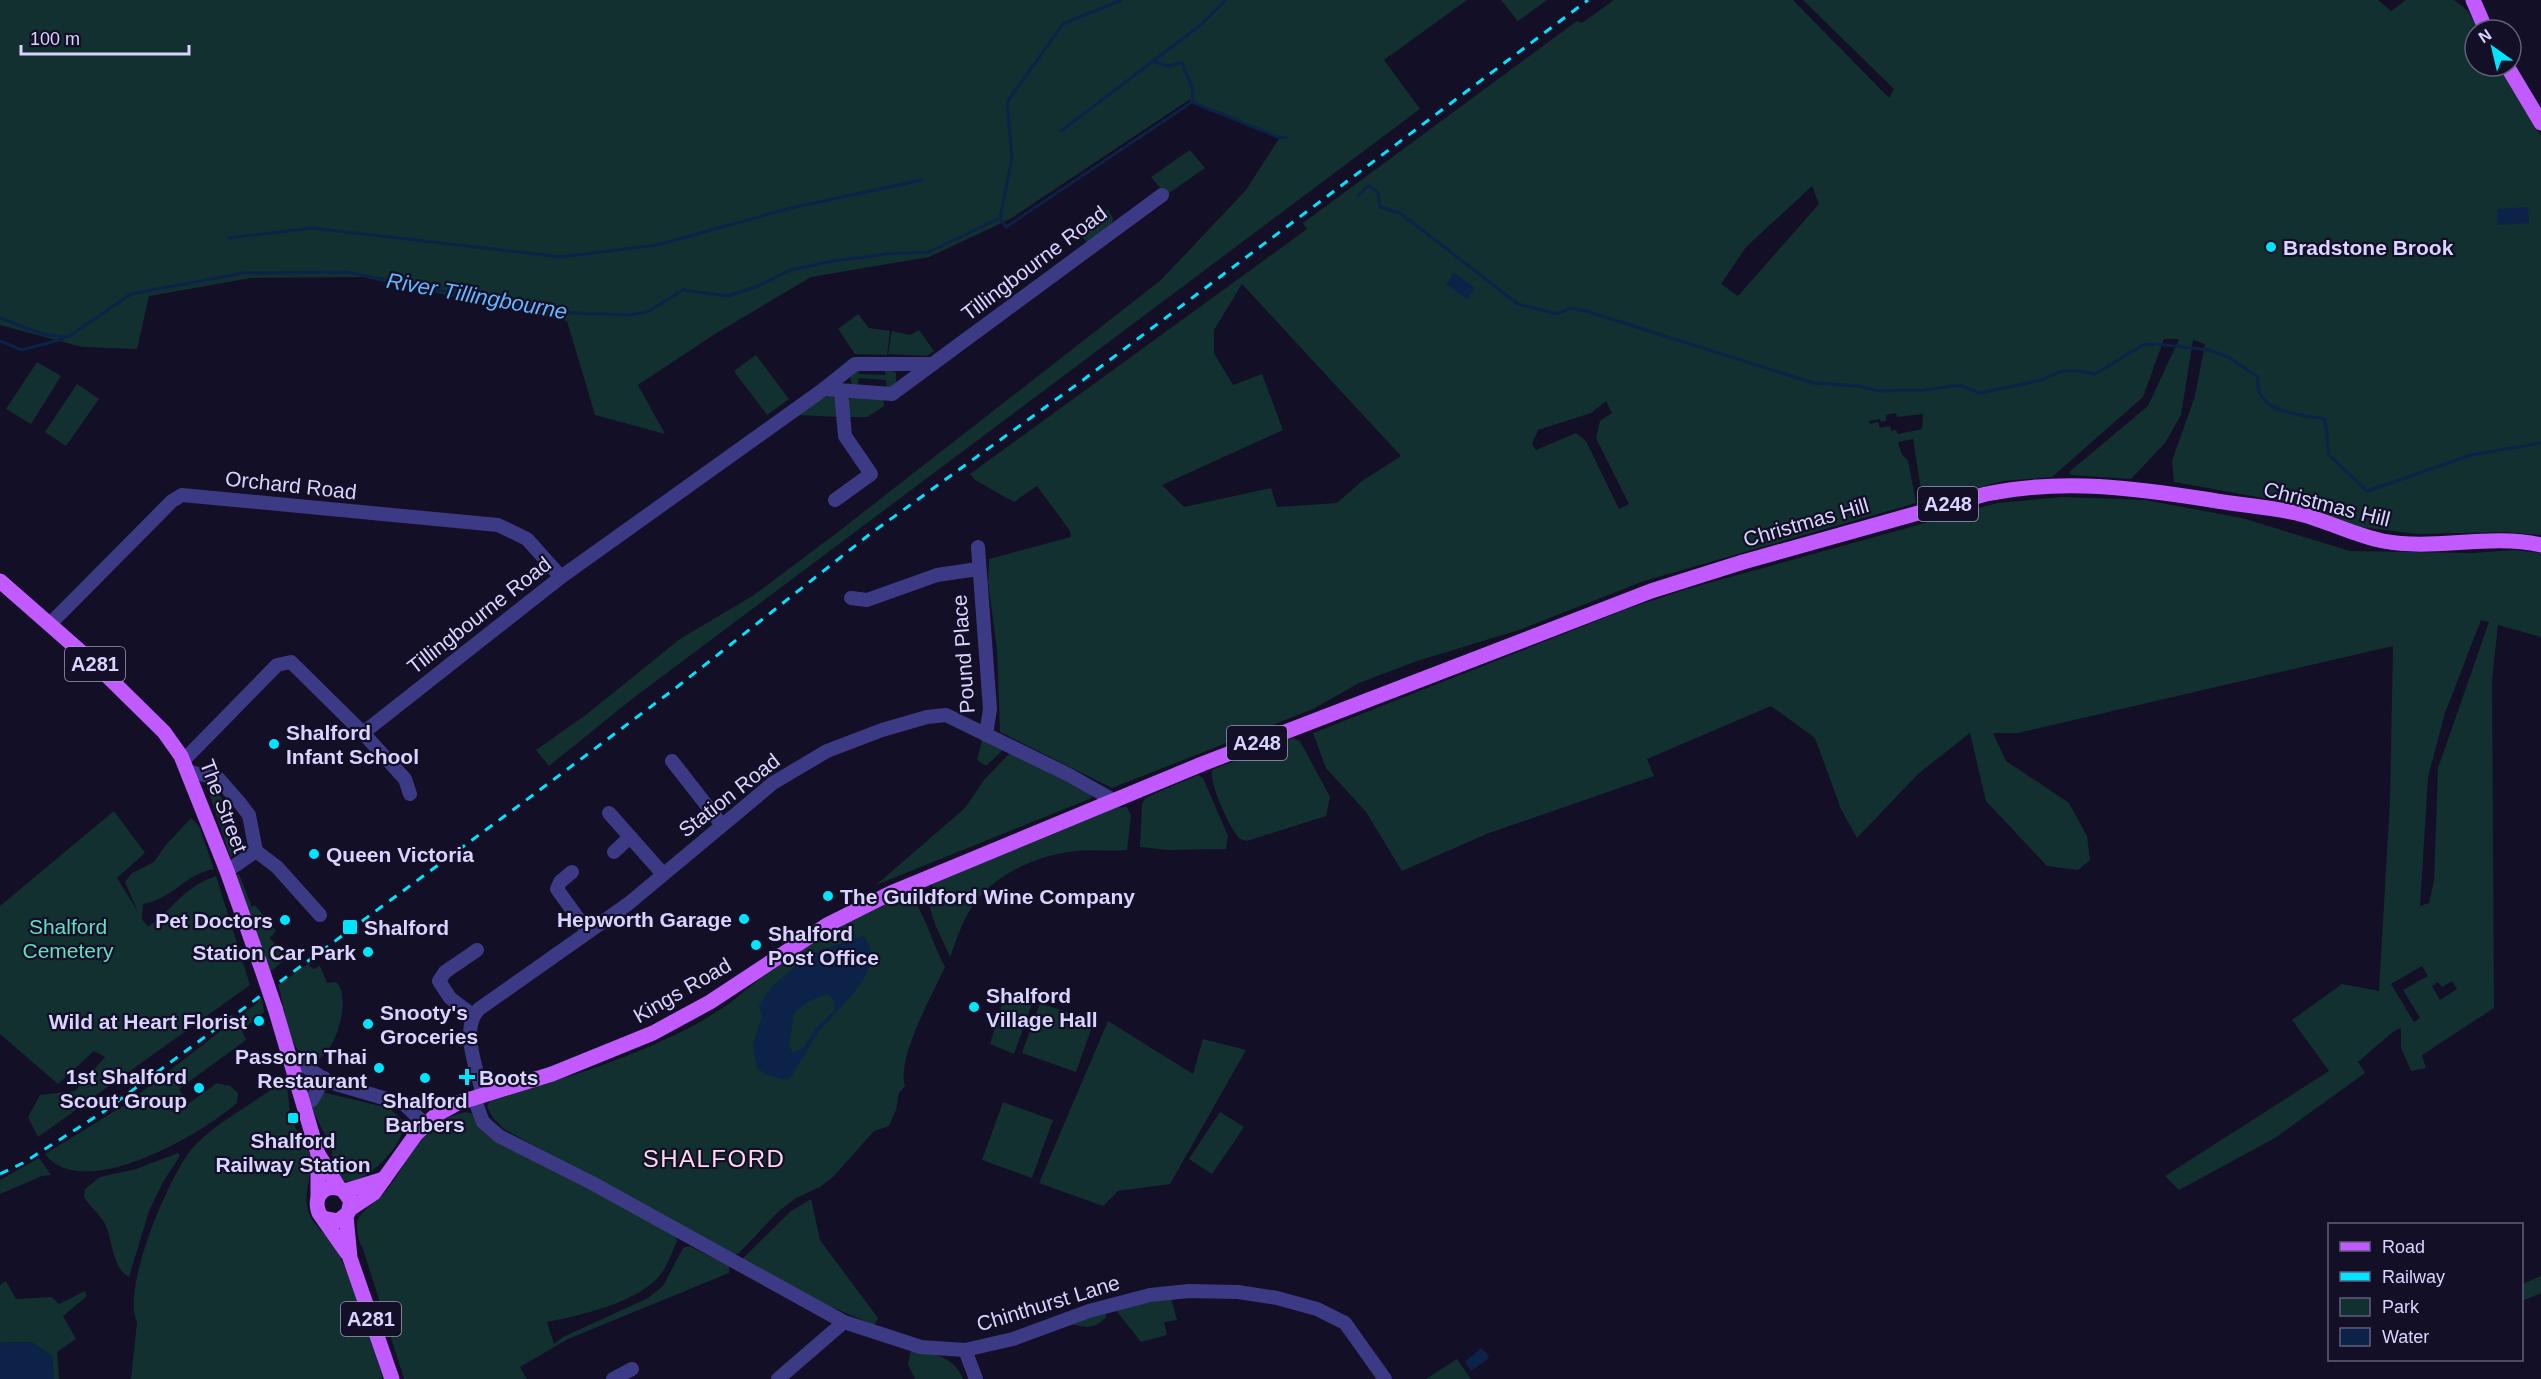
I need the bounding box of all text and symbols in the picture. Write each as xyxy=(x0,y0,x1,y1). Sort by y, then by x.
scale bar xyxy=(21,18,189,56)
north arrow xyxy=(2463,18,2523,78)
text: N xyxy=(2475,26,2494,46)
text: 100 m xyxy=(30,29,80,49)
street label: Tillingbourne Road xyxy=(957,201,1111,325)
place label: Bradstone Brook xyxy=(2283,236,2454,259)
marker: Bradstone Brook xyxy=(2264,240,2278,254)
water label: River Tillingbourne xyxy=(385,268,569,324)
street label: Orchard Road xyxy=(224,467,358,503)
street label: Christmas Hill xyxy=(2261,477,2393,531)
road number: A248 xyxy=(1918,487,1978,521)
street label: Christmas Hill xyxy=(1741,493,1871,551)
street label: Tillingbourne Road xyxy=(403,552,555,678)
street label: Pound Place xyxy=(947,594,979,714)
road number: A281 xyxy=(65,647,125,681)
place label: Shalford Infant School xyxy=(286,721,419,768)
road number: A248 xyxy=(1227,726,1287,760)
marker: Shalford Infant School xyxy=(267,737,281,751)
street label: Station Road xyxy=(674,749,784,841)
street label: The Street xyxy=(196,756,252,856)
place label: Queen Victoria xyxy=(326,843,474,866)
marker: Queen Victoria xyxy=(307,847,321,861)
place label: The Guildford Wine Company xyxy=(840,885,1135,908)
marker: The Guildford Wine Company xyxy=(821,889,835,903)
place label: Hepworth Garage xyxy=(557,908,732,931)
place label: Pet Doctors xyxy=(155,909,273,932)
marker: Hepworth Garage xyxy=(737,912,751,926)
marker: Pet Doctors xyxy=(278,913,292,927)
park label: Shalford Cemetery xyxy=(22,915,114,962)
place label: Shalford xyxy=(364,916,449,939)
marker: Shalford xyxy=(341,918,359,936)
place label: Shalford Post Office xyxy=(768,922,879,969)
marker: Shalford Post Office xyxy=(749,938,763,952)
place label: Station Car Park xyxy=(193,941,356,964)
marker: Station Car Park xyxy=(361,945,375,959)
street label: Kings Road xyxy=(629,953,735,1027)
place label: Shalford Village Hall xyxy=(986,984,1098,1031)
marker: Shalford Village Hall xyxy=(967,1000,981,1014)
place label: Snooty's Groceries xyxy=(380,1001,478,1048)
place label: Wild at Heart Florist xyxy=(49,1010,247,1033)
marker: Wild at Heart Florist xyxy=(252,1014,266,1028)
marker: Snooty's Groceries xyxy=(361,1017,375,1031)
place label: Passorn Thai Restaurant xyxy=(235,1045,367,1092)
marker: Passorn Thai Restaurant xyxy=(372,1061,386,1075)
place label: 1st Shalford Scout Group xyxy=(60,1065,187,1112)
place label: Boots xyxy=(479,1066,539,1089)
marker: Boots xyxy=(460,1070,474,1084)
marker: Shalford Barbers xyxy=(418,1071,432,1085)
marker: 1st Shalford Scout Group xyxy=(192,1081,206,1095)
place label: Shalford Barbers xyxy=(382,1089,468,1136)
marker: Shalford Railway Station xyxy=(286,1111,300,1125)
place label: Shalford Railway Station xyxy=(215,1129,371,1176)
district label: SHALFORD xyxy=(643,1145,785,1172)
legend xyxy=(2328,1223,2523,1361)
text: Road xyxy=(2382,1237,2425,1257)
text: Railway xyxy=(2382,1267,2445,1287)
street label: Chinthurst Lane xyxy=(974,1270,1122,1336)
text: Park xyxy=(2382,1297,2420,1317)
road number: A281 xyxy=(341,1302,401,1336)
text: Water xyxy=(2382,1327,2429,1347)

